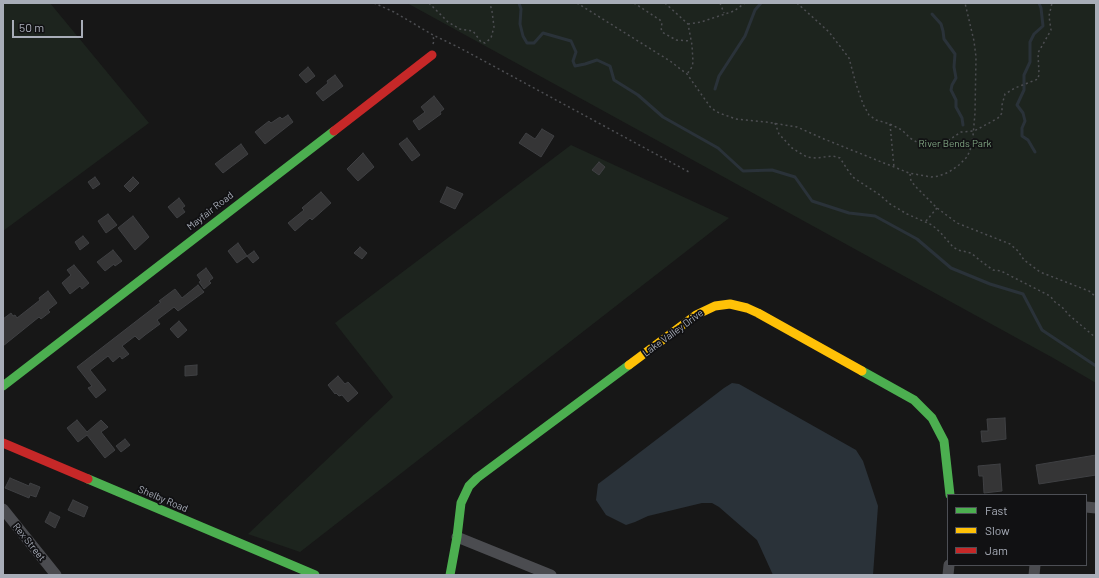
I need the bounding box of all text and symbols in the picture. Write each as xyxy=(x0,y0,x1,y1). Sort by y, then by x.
scale bar xyxy=(14,12,85,38)
text: 50 m xyxy=(19,20,44,34)
park label: River Bends Park xyxy=(918,138,992,150)
street label: Mayfair Road xyxy=(184,189,236,233)
street label: Lake Valley Drive xyxy=(640,307,706,359)
street label: Shelby Road xyxy=(136,483,190,515)
legend xyxy=(947,494,1087,566)
text: Fast xyxy=(985,503,1008,517)
street label: Rex Street xyxy=(10,521,48,563)
text: Slow xyxy=(985,523,1010,537)
text: Jam xyxy=(985,543,1008,557)

